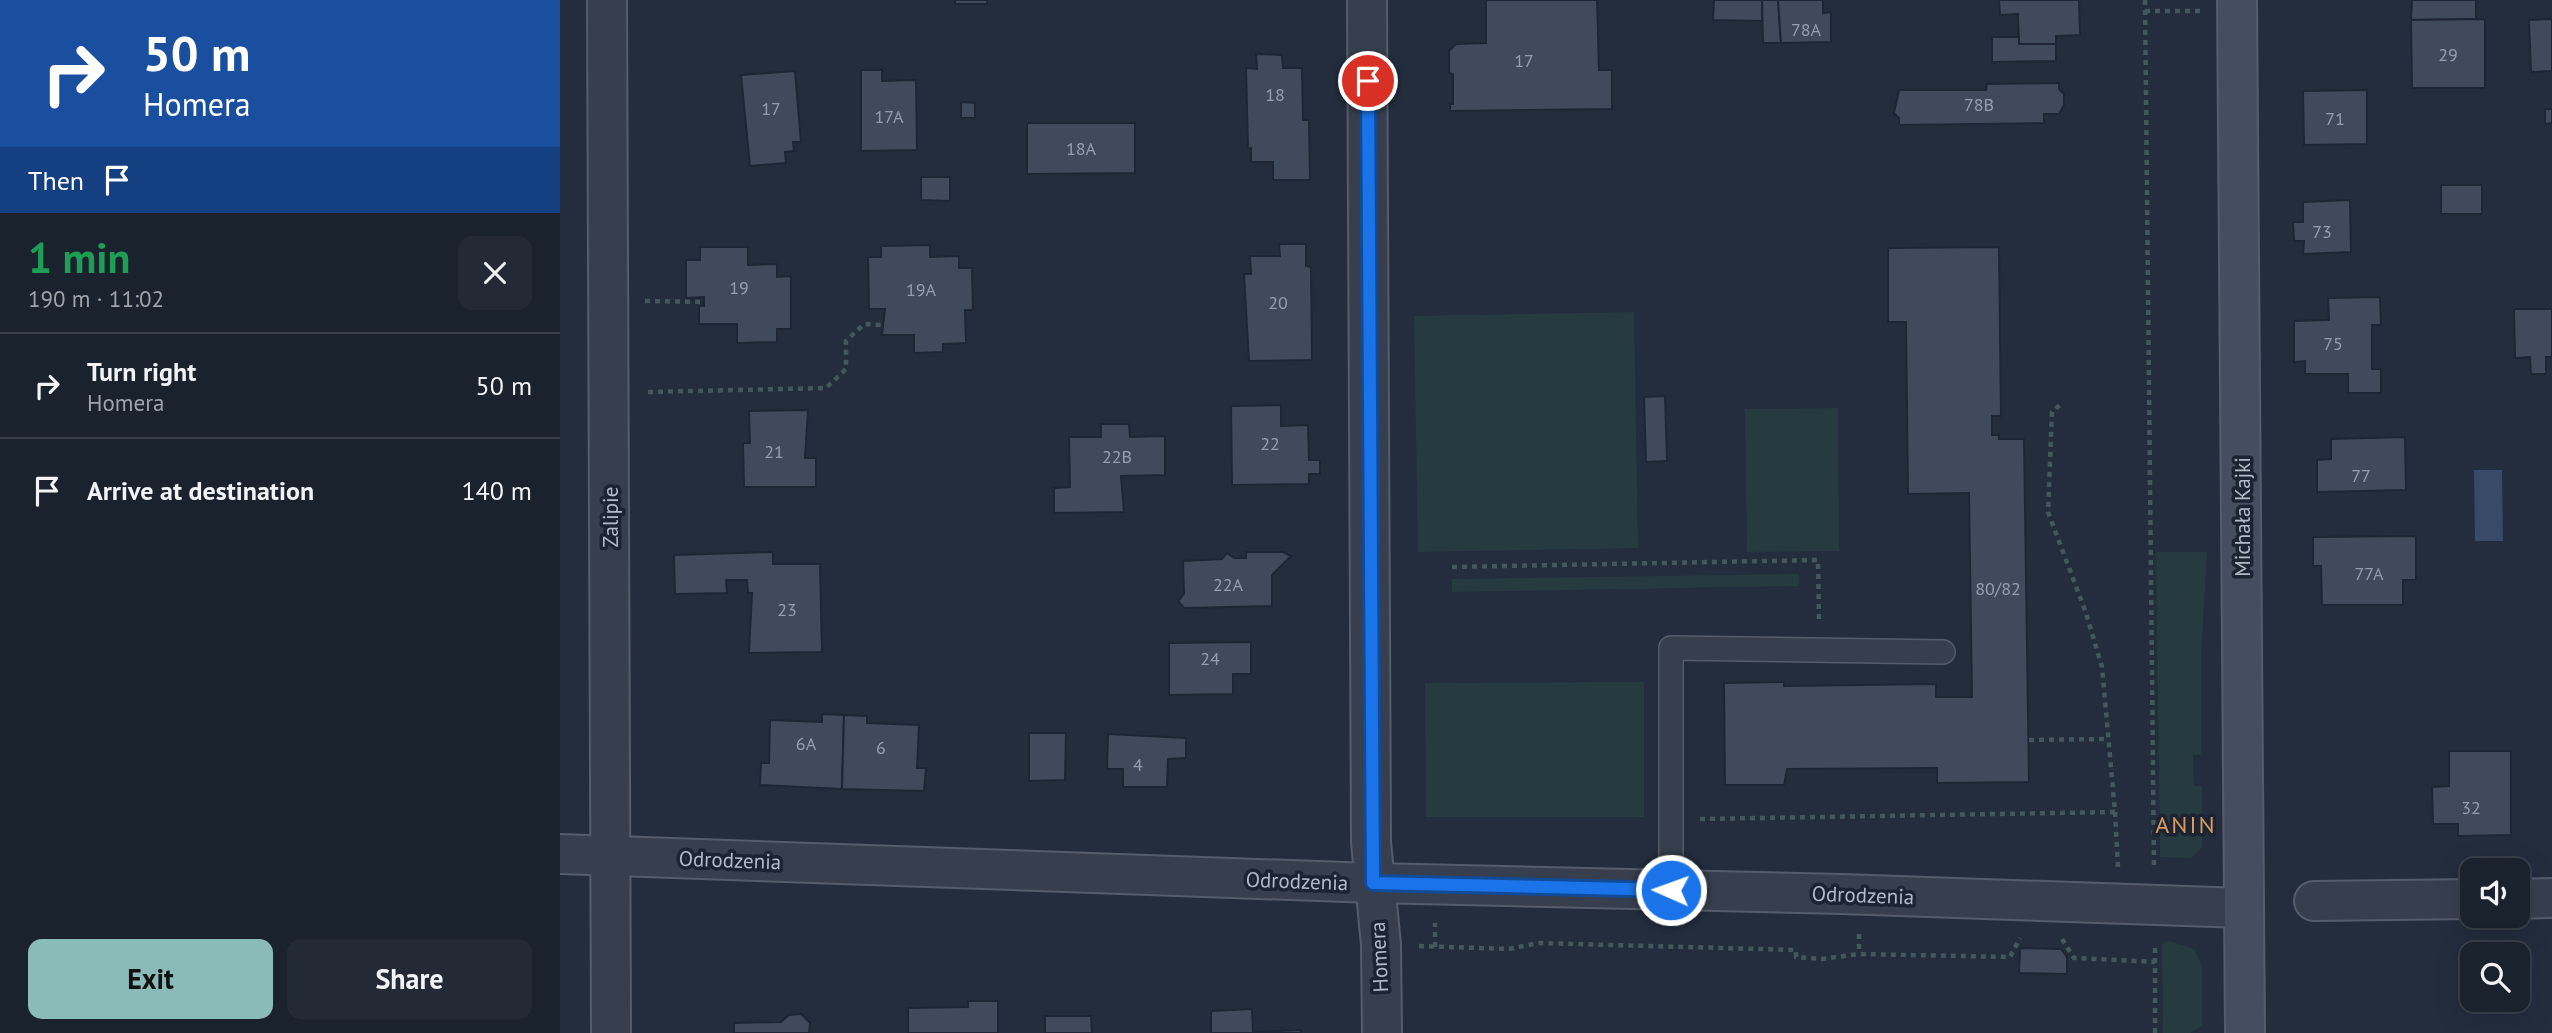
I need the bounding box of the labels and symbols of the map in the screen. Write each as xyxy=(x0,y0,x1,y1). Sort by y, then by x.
house number: 78A xyxy=(1791,18,1822,41)
house number: 29 xyxy=(2438,43,2458,66)
house number: 17 xyxy=(1514,49,1534,72)
pin xyxy=(1338,51,1398,111)
house number: 18 xyxy=(1265,83,1285,106)
house number: 78B xyxy=(1964,93,1994,116)
house number: 17 xyxy=(761,97,781,120)
house number: 17A xyxy=(874,105,904,128)
house number: 71 xyxy=(2325,107,2345,130)
house number: 18A xyxy=(1066,137,1097,160)
house number: 73 xyxy=(2312,220,2332,243)
house number: 19 xyxy=(729,276,749,299)
house number: 19A xyxy=(906,278,937,301)
house number: 20 xyxy=(1268,291,1288,314)
house number: 75 xyxy=(2323,332,2343,355)
house number: 22 xyxy=(1260,432,1280,455)
house number: 21 xyxy=(764,440,784,463)
house number: 22B xyxy=(1102,445,1132,468)
street label: Michała Kajki xyxy=(2229,457,2256,577)
house number: 77 xyxy=(2351,464,2371,487)
street label: Zalipie xyxy=(597,487,624,547)
house number: 77A xyxy=(2354,562,2384,585)
house number: 22A xyxy=(1213,573,1244,596)
house number: 80/82 xyxy=(1975,577,2021,600)
house number: 23 xyxy=(777,598,797,621)
house number: 24 xyxy=(1200,647,1220,670)
house number: 6A xyxy=(796,732,817,755)
house number: 6 xyxy=(876,736,886,759)
house number: 4 xyxy=(1133,753,1143,776)
house number: 32 xyxy=(2461,796,2481,819)
district label: ANIN xyxy=(2155,809,2217,840)
street label: Odrodzenia xyxy=(678,845,782,875)
position arrow xyxy=(1634,853,1708,927)
street label: Odrodzenia xyxy=(1245,866,1349,896)
street label: Odrodzenia xyxy=(1811,880,1915,910)
street label: Homera xyxy=(1364,921,1394,993)

